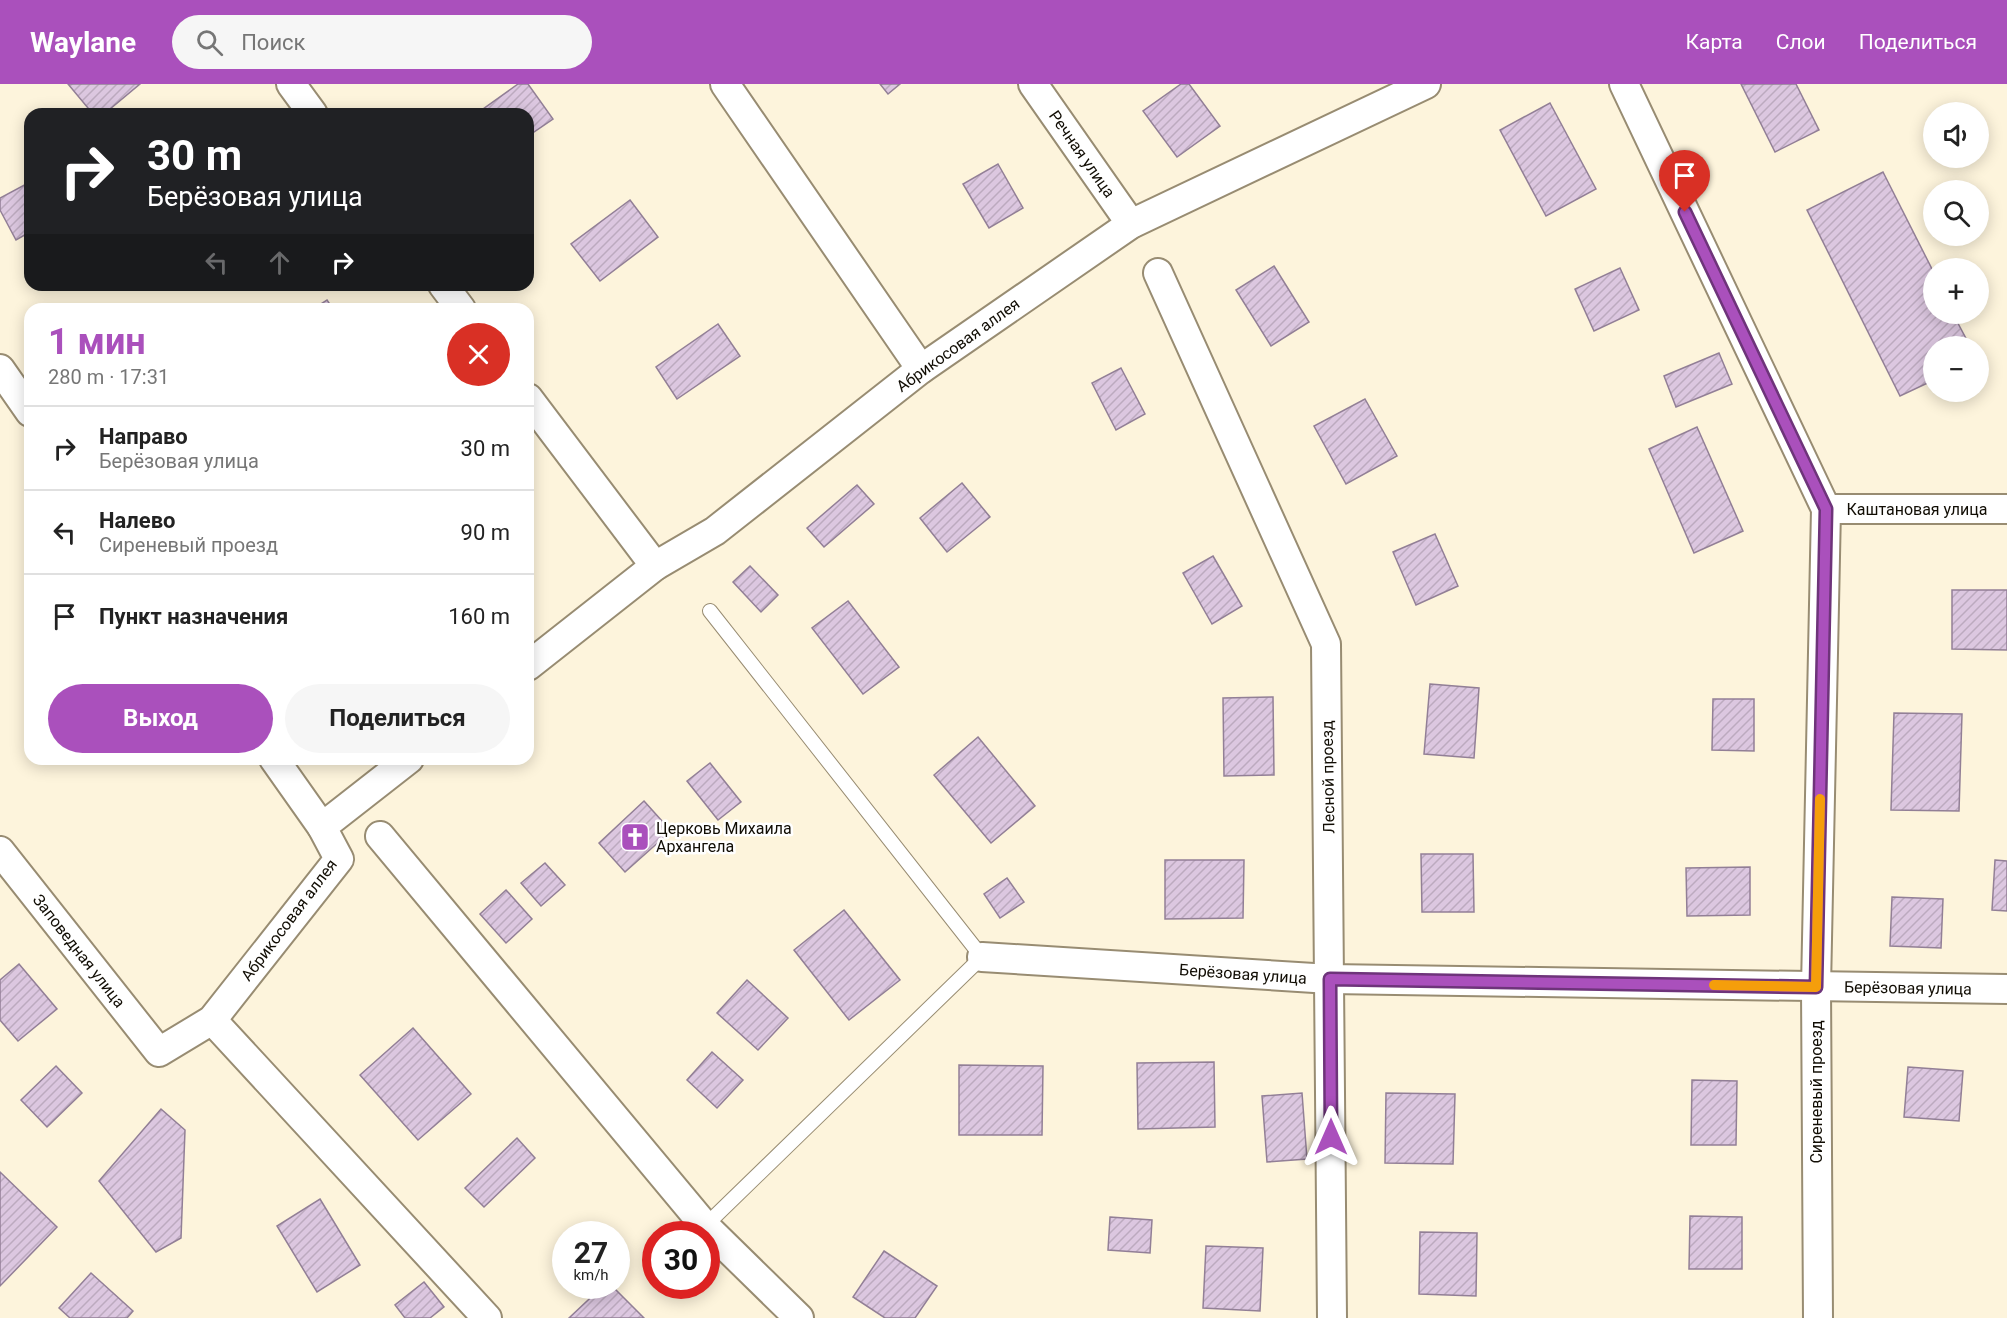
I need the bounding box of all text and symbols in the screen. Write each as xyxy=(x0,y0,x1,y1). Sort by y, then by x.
search box xyxy=(172,15,592,69)
text: Waylane xyxy=(30,26,136,59)
icon: search xyxy=(193,26,226,59)
text: Поиск xyxy=(241,30,306,55)
text: Карта xyxy=(1686,30,1743,54)
text: Слои xyxy=(1776,30,1826,54)
text: Поделиться xyxy=(1859,30,1977,54)
map controls xyxy=(1923,102,1989,402)
button: sound xyxy=(1923,102,1989,168)
street label: Речная улица xyxy=(1045,107,1119,201)
text: 30 m xyxy=(147,131,242,180)
icon: right xyxy=(48,132,126,210)
pin xyxy=(1659,150,1710,212)
icon: arrive xyxy=(1668,159,1701,192)
button: search xyxy=(1923,180,1989,246)
text: Берёзовая улица xyxy=(147,181,363,213)
icon: left xyxy=(200,246,233,279)
icon: ahead xyxy=(263,246,296,279)
icon: right xyxy=(326,246,359,279)
button: + xyxy=(1923,258,1989,324)
street label: Абрикосовая аллея xyxy=(893,294,1023,396)
text: 1 мин xyxy=(48,321,146,363)
button: close xyxy=(447,323,510,386)
button: − xyxy=(1923,336,1989,402)
text: 280 m · 17:31 xyxy=(48,365,169,389)
text: Направо xyxy=(99,424,188,449)
icon: right xyxy=(48,432,81,465)
text: 30 m xyxy=(461,436,510,461)
text: Берёзовая улица xyxy=(99,449,259,473)
street label: Каштановая улица xyxy=(1846,500,1988,519)
text: Налево xyxy=(99,508,176,533)
icon: left xyxy=(48,516,81,549)
text: 90 m xyxy=(461,520,510,545)
text: Сиреневый проезд xyxy=(99,533,278,557)
icon: arrive xyxy=(48,600,81,633)
text: Пункт назначения xyxy=(99,604,288,629)
text: 160 m xyxy=(448,604,510,629)
button: Выход xyxy=(48,684,273,753)
button: Поделиться xyxy=(285,684,510,753)
street label: Лесной проезд xyxy=(1318,720,1338,834)
place label: Церковь Михаила Архангела xyxy=(656,819,792,856)
church icon: Церковь Михаила Архангела xyxy=(619,821,651,853)
street label: Абрикосовая аллея xyxy=(237,855,341,985)
street label: Заповедная улица xyxy=(29,891,129,1011)
street label: Берёзовая улица xyxy=(1179,960,1307,988)
street label: Берёзовая улица xyxy=(1844,977,1972,999)
street label: Сиреневый проезд xyxy=(1807,1020,1826,1164)
position arrow xyxy=(1299,1105,1363,1169)
speed limit sign: 30 xyxy=(642,1221,720,1299)
text: 27 xyxy=(574,1235,608,1270)
text: km/h xyxy=(573,1266,609,1284)

